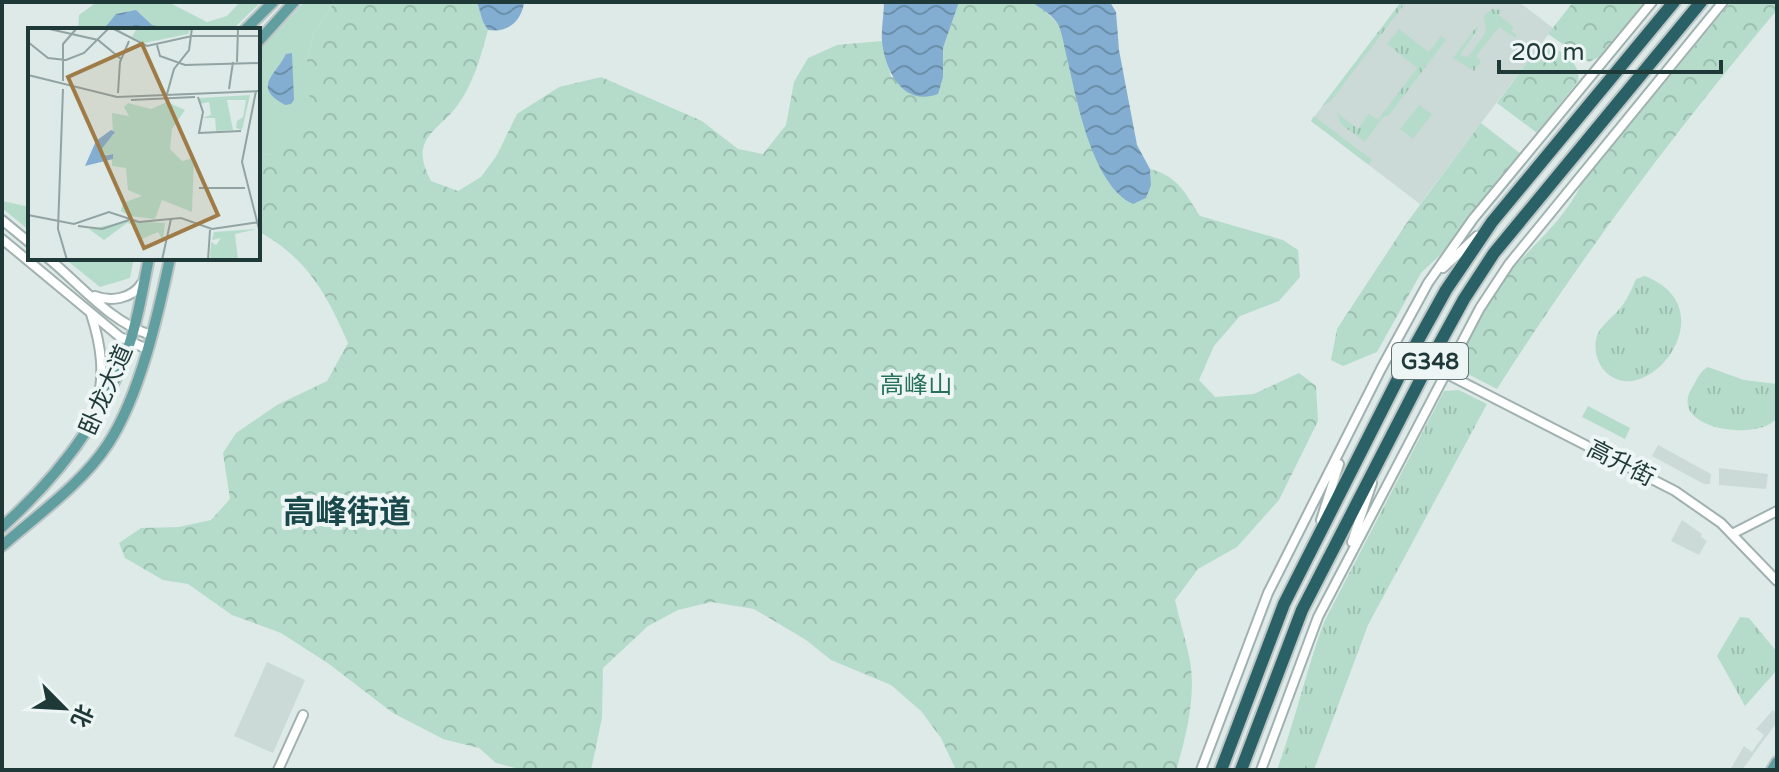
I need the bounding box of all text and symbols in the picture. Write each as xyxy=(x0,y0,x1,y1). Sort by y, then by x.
scale bar xyxy=(1499,24,1721,74)
inset map xyxy=(28,28,260,260)
text: 200 m xyxy=(1511,38,1585,67)
street label: 卧龙大道 xyxy=(74,340,139,440)
road number: G348 xyxy=(1392,343,1468,379)
park label: 高峰山 xyxy=(880,371,952,400)
street label: 高升街 xyxy=(1582,434,1659,493)
district label: 高峰街道 xyxy=(283,494,411,532)
north arrow xyxy=(24,668,104,748)
text: 北 xyxy=(65,700,98,731)

